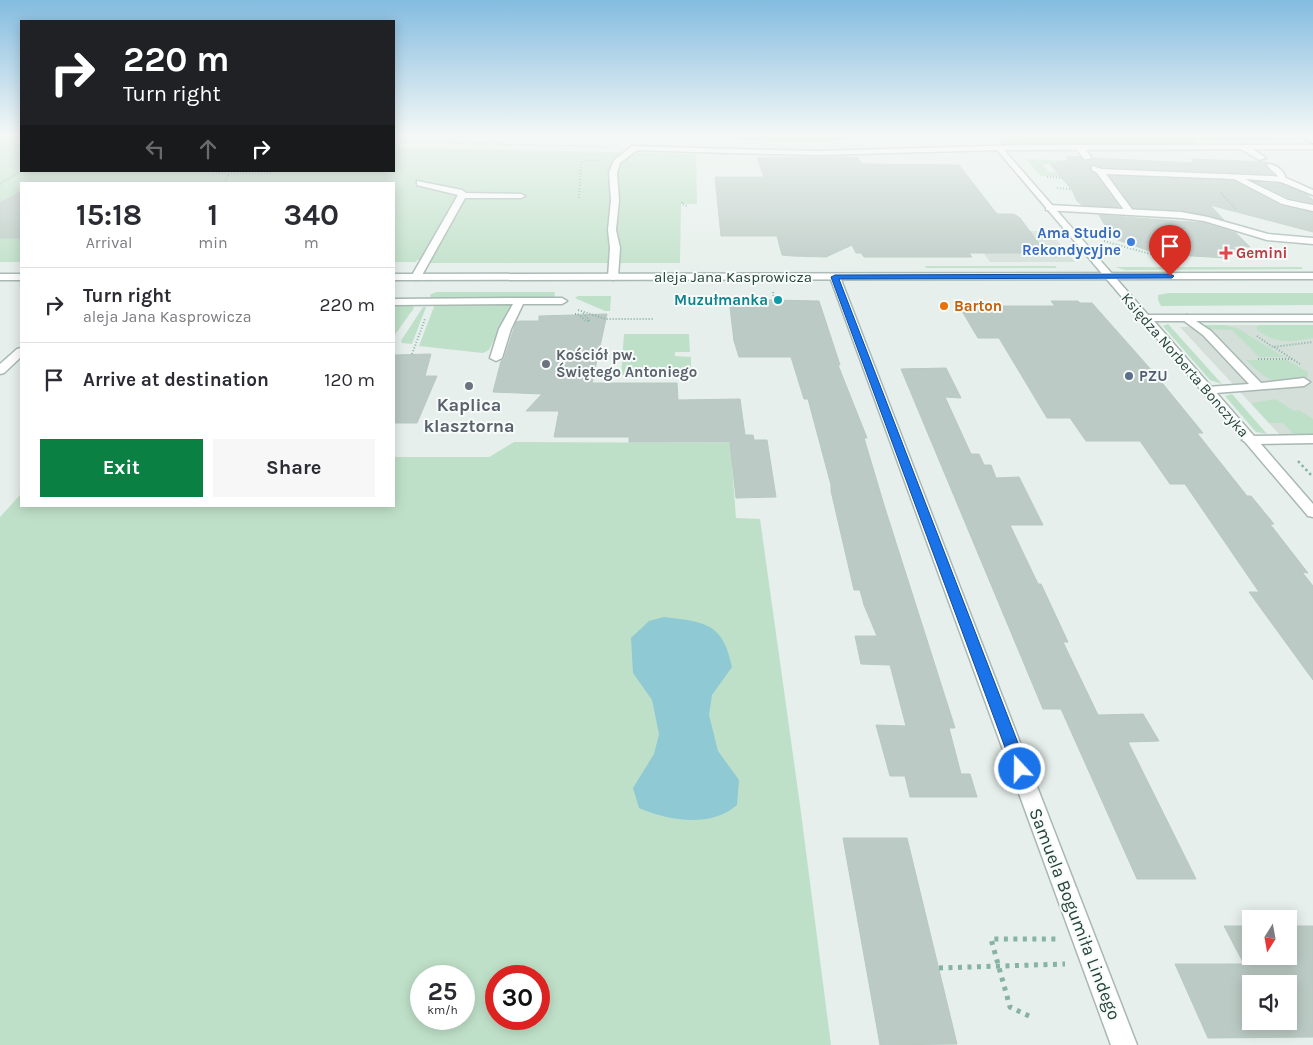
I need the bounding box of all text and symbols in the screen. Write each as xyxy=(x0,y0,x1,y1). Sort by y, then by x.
text: 220 m xyxy=(123,39,230,80)
icon: right xyxy=(40,40,105,105)
text: Turn right xyxy=(123,81,221,107)
icon: left xyxy=(141,135,169,163)
icon: ahead xyxy=(194,135,222,163)
icon: right xyxy=(247,135,275,163)
text: 15:18 xyxy=(76,197,142,233)
text: 1 xyxy=(208,197,218,233)
text: 340 xyxy=(284,197,339,233)
place label: Ama Studio Rekondycyjne xyxy=(1022,224,1121,259)
pin xyxy=(1149,225,1191,276)
icon: arrive xyxy=(1156,232,1184,260)
text: Arrival xyxy=(86,233,133,252)
text: min xyxy=(198,233,228,252)
text: m xyxy=(304,233,319,252)
marker: Ama Studio Rekondycyjne xyxy=(1125,236,1137,248)
place label: Gemini xyxy=(1236,244,1288,262)
marker: Gemini xyxy=(1220,247,1232,259)
street label: aleja Jana Kasprowicza xyxy=(654,268,812,286)
text: Turn right xyxy=(83,285,172,307)
street label: Księdza Norberta Bonczyka xyxy=(1117,289,1253,441)
icon: right xyxy=(40,291,68,319)
place label: Muzułmanka xyxy=(674,291,768,309)
text: 220 m xyxy=(319,294,375,316)
marker: Muzułmanka xyxy=(772,294,784,306)
place label: Barton xyxy=(954,297,1002,315)
marker: Barton xyxy=(938,300,950,312)
text: aleja Jana Kasprowicza xyxy=(83,307,252,326)
place label: Kościół pw. Świętego Antoniego xyxy=(556,346,697,381)
marker: Kościół pw. Świętego Antoniego xyxy=(540,358,552,370)
icon: arrive xyxy=(40,366,68,394)
place label: PZU xyxy=(1139,367,1168,385)
text: Arrive at destination xyxy=(83,369,269,391)
text: 120 m xyxy=(324,369,375,391)
marker: PZU xyxy=(1123,370,1135,382)
marker: Kaplica klasztorna xyxy=(463,380,475,392)
place label: Kaplica klasztorna xyxy=(423,394,515,437)
button: Exit xyxy=(40,439,203,497)
button: Share xyxy=(213,439,375,497)
position arrow xyxy=(993,742,1045,794)
street label: Samuela Bogumiła Lindego xyxy=(1024,805,1126,1023)
north arrow xyxy=(1242,910,1298,965)
map controls xyxy=(1242,910,1297,1030)
speed limit sign: 30 xyxy=(485,965,550,1030)
button: sound xyxy=(1242,975,1297,1030)
text: 25 xyxy=(428,977,457,1006)
text: km/h xyxy=(427,1003,458,1017)

